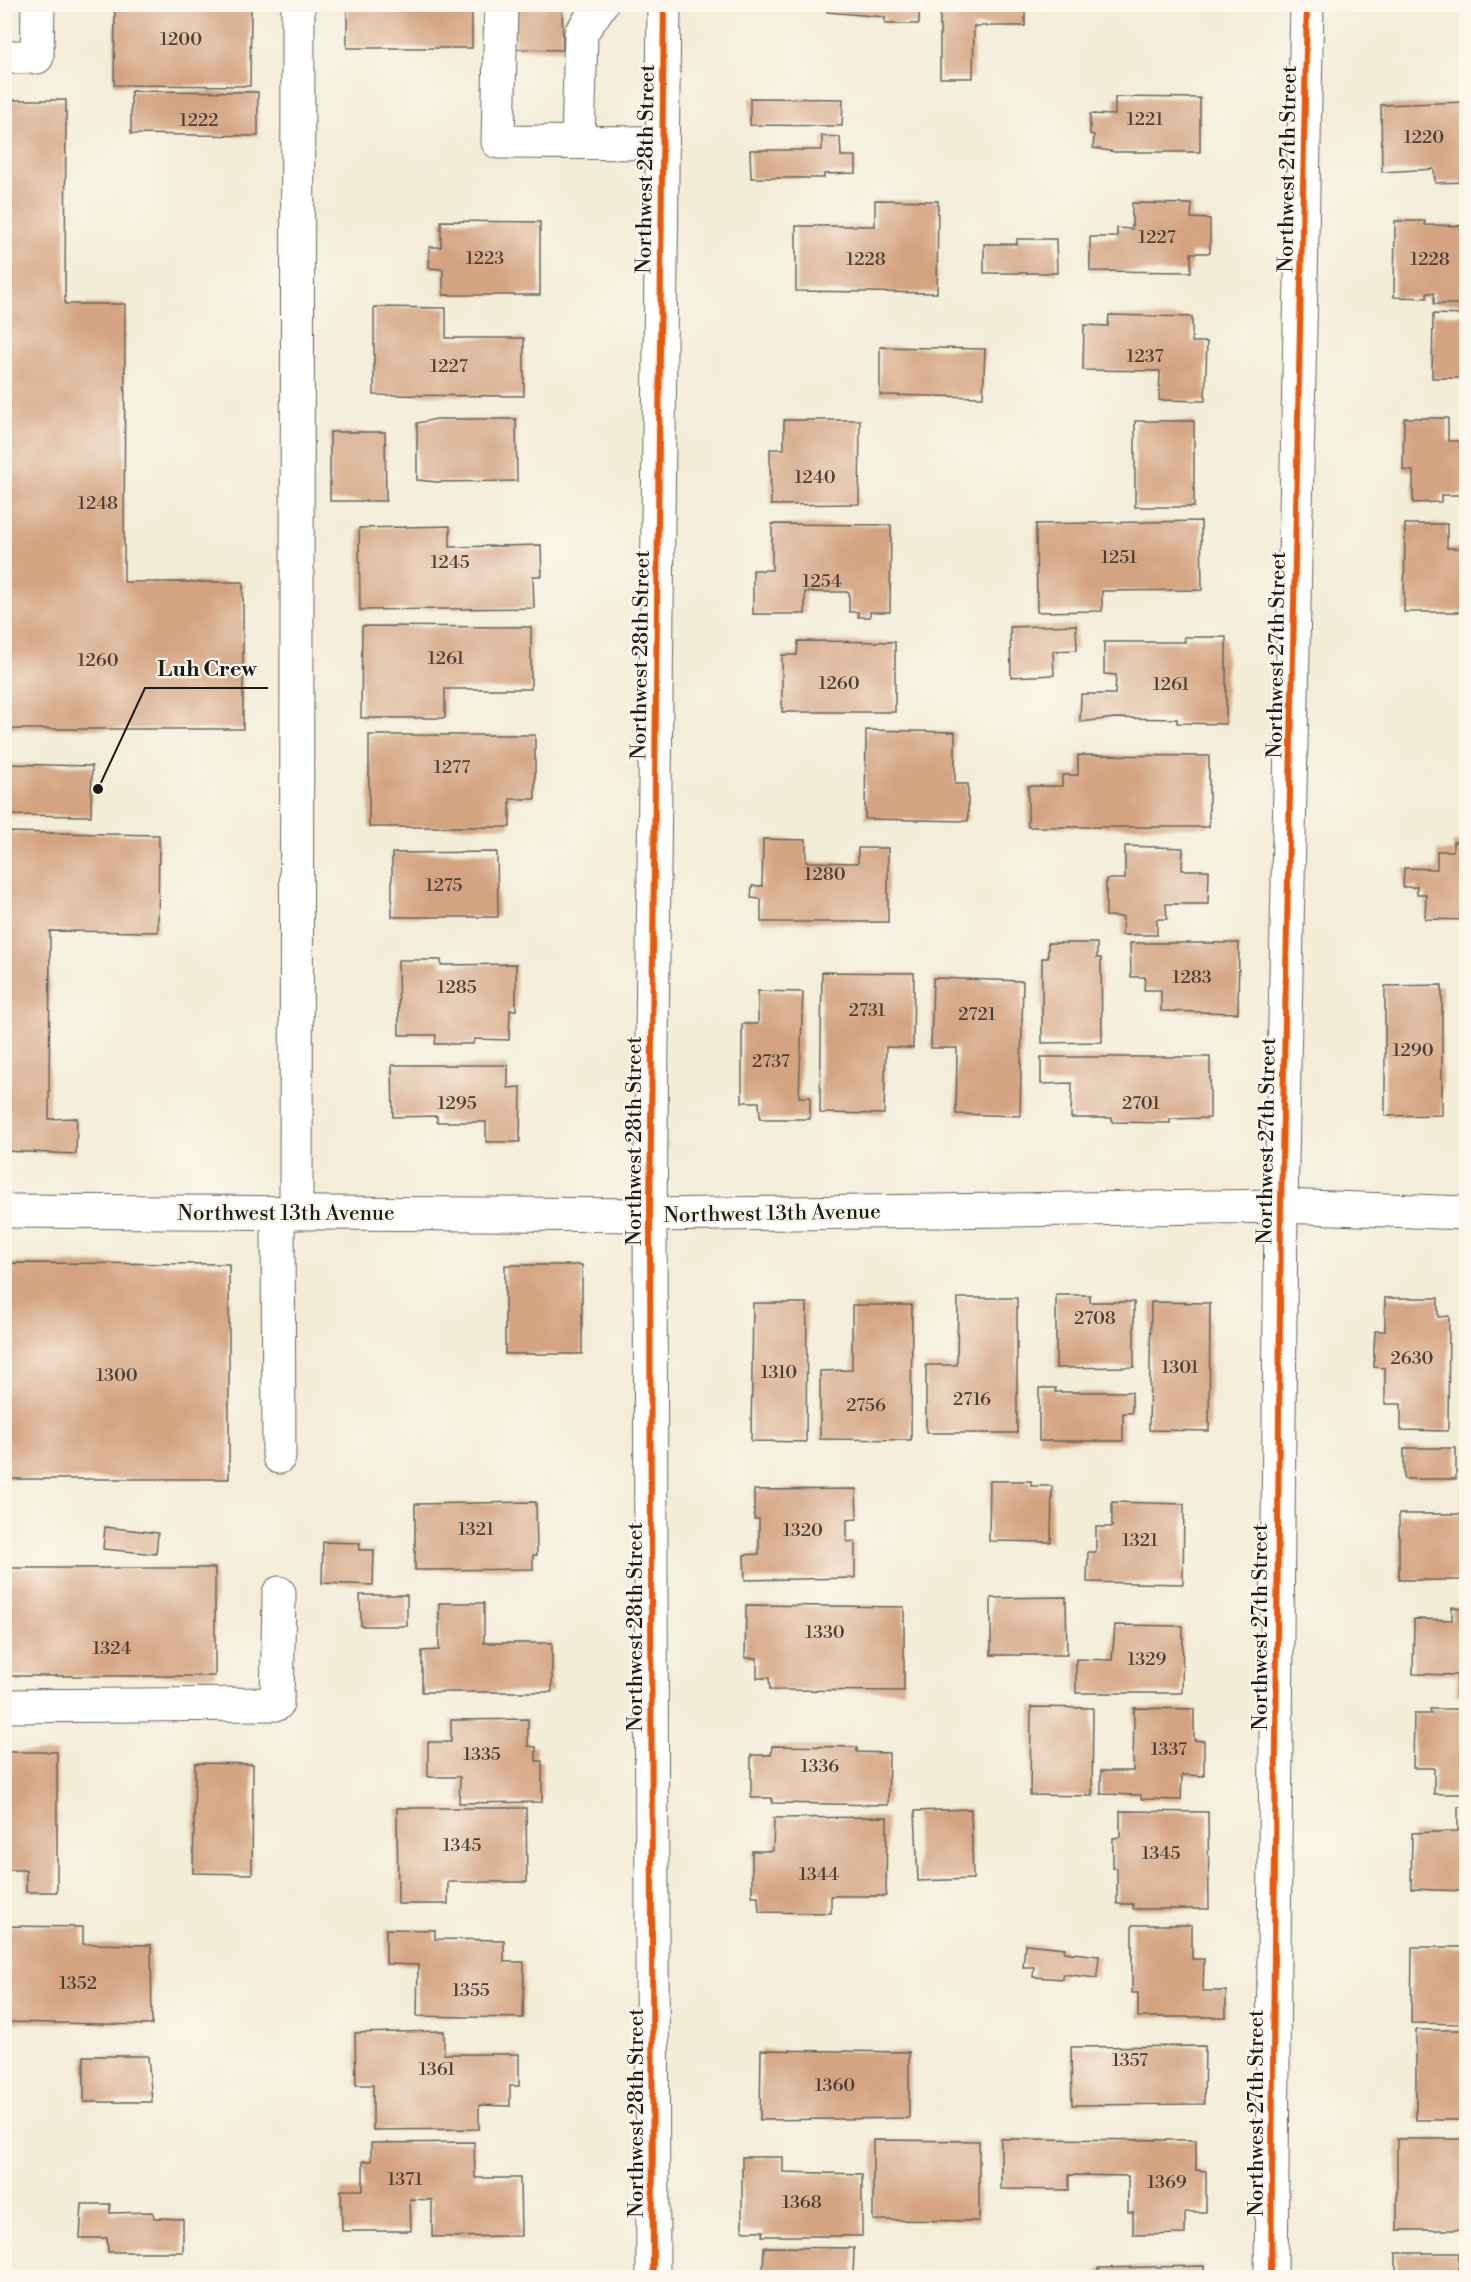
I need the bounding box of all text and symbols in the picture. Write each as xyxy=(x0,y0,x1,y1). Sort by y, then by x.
house number: 1200 xyxy=(160,28,202,51)
street label: Northwest 28th Street xyxy=(631,64,661,274)
street label: Northwest 27th Street xyxy=(1273,65,1303,273)
house number: 1221 xyxy=(1127,108,1164,131)
house number: 1222 xyxy=(180,109,218,132)
house number: 1220 xyxy=(1404,126,1444,149)
house number: 1227 xyxy=(1138,226,1176,249)
house number: 1223 xyxy=(466,247,504,270)
house number: 1228 xyxy=(846,248,886,271)
house number: 1228 xyxy=(1410,248,1450,271)
house number: 1237 xyxy=(1126,345,1164,368)
house number: 1227 xyxy=(430,355,468,378)
house number: 1240 xyxy=(794,466,836,489)
house number: 1248 xyxy=(78,492,118,515)
house number: 1251 xyxy=(1101,546,1137,569)
street label: Northwest 28th Street xyxy=(626,550,656,760)
house number: 1245 xyxy=(430,551,470,574)
street label: Northwest 27th Street xyxy=(1262,551,1292,759)
house number: 1254 xyxy=(802,570,842,593)
house number: 1261 xyxy=(428,647,465,670)
callout: Luh Crew xyxy=(145,648,268,688)
house number: 1260 xyxy=(77,649,119,672)
text: Luh Crew xyxy=(157,656,258,683)
house number: 1260 xyxy=(818,672,860,695)
house number: 1261 xyxy=(1153,673,1190,696)
house number: 1277 xyxy=(434,756,470,779)
house number: 1280 xyxy=(804,863,846,886)
house number: 1275 xyxy=(426,874,463,897)
house number: 1283 xyxy=(1172,966,1212,989)
house number: 1285 xyxy=(437,976,477,999)
house number: 2731 xyxy=(849,999,885,1022)
house number: 2721 xyxy=(958,1003,996,1026)
street label: Northwest 28th Street xyxy=(622,1036,648,1246)
street label: Northwest 27th Street xyxy=(1252,1037,1282,1245)
house number: 1290 xyxy=(1392,1039,1434,1062)
house number: 2737 xyxy=(752,1050,790,1073)
house number: 1295 xyxy=(437,1092,477,1115)
house number: 2701 xyxy=(1122,1092,1160,1115)
street label: Northwest 13th Avenue xyxy=(663,1199,881,1229)
street label: Northwest 13th Avenue xyxy=(177,1201,395,1227)
house number: 2708 xyxy=(1074,1307,1116,1330)
house number: 2630 xyxy=(1390,1347,1434,1370)
house number: 1301 xyxy=(1162,1356,1199,1379)
house number: 1310 xyxy=(761,1361,797,1384)
house number: 1300 xyxy=(96,1364,138,1387)
house number: 2716 xyxy=(953,1388,991,1411)
house number: 2756 xyxy=(846,1394,886,1417)
house number: 1321 xyxy=(458,1518,494,1541)
house number: 1320 xyxy=(783,1519,823,1542)
street label: Northwest 28th Street xyxy=(623,1522,649,1732)
street label: Northwest 27th Street xyxy=(1248,1523,1274,1731)
house number: 1321 xyxy=(1122,1529,1158,1552)
house number: 1330 xyxy=(805,1621,845,1644)
house number: 1324 xyxy=(93,1637,132,1660)
house number: 1329 xyxy=(1128,1648,1167,1671)
house number: 1337 xyxy=(1151,1738,1187,1761)
house number: 1335 xyxy=(463,1743,501,1766)
house number: 1336 xyxy=(801,1755,839,1778)
house number: 1345 xyxy=(443,1834,481,1857)
house number: 1345 xyxy=(1142,1842,1180,1865)
house number: 1344 xyxy=(799,1863,839,1886)
house number: 1352 xyxy=(59,1972,97,1995)
house number: 1355 xyxy=(452,1979,490,2002)
street label: Northwest 28th Street xyxy=(624,2008,650,2218)
street label: Northwest 27th Street xyxy=(1244,2009,1270,2217)
house number: 1357 xyxy=(1112,2049,1148,2072)
house number: 1361 xyxy=(419,2058,455,2081)
house number: 1360 xyxy=(815,2074,855,2097)
house number: 1371 xyxy=(388,2168,423,2191)
house number: 1369 xyxy=(1147,2171,1187,2194)
house number: 1368 xyxy=(782,2191,822,2214)

